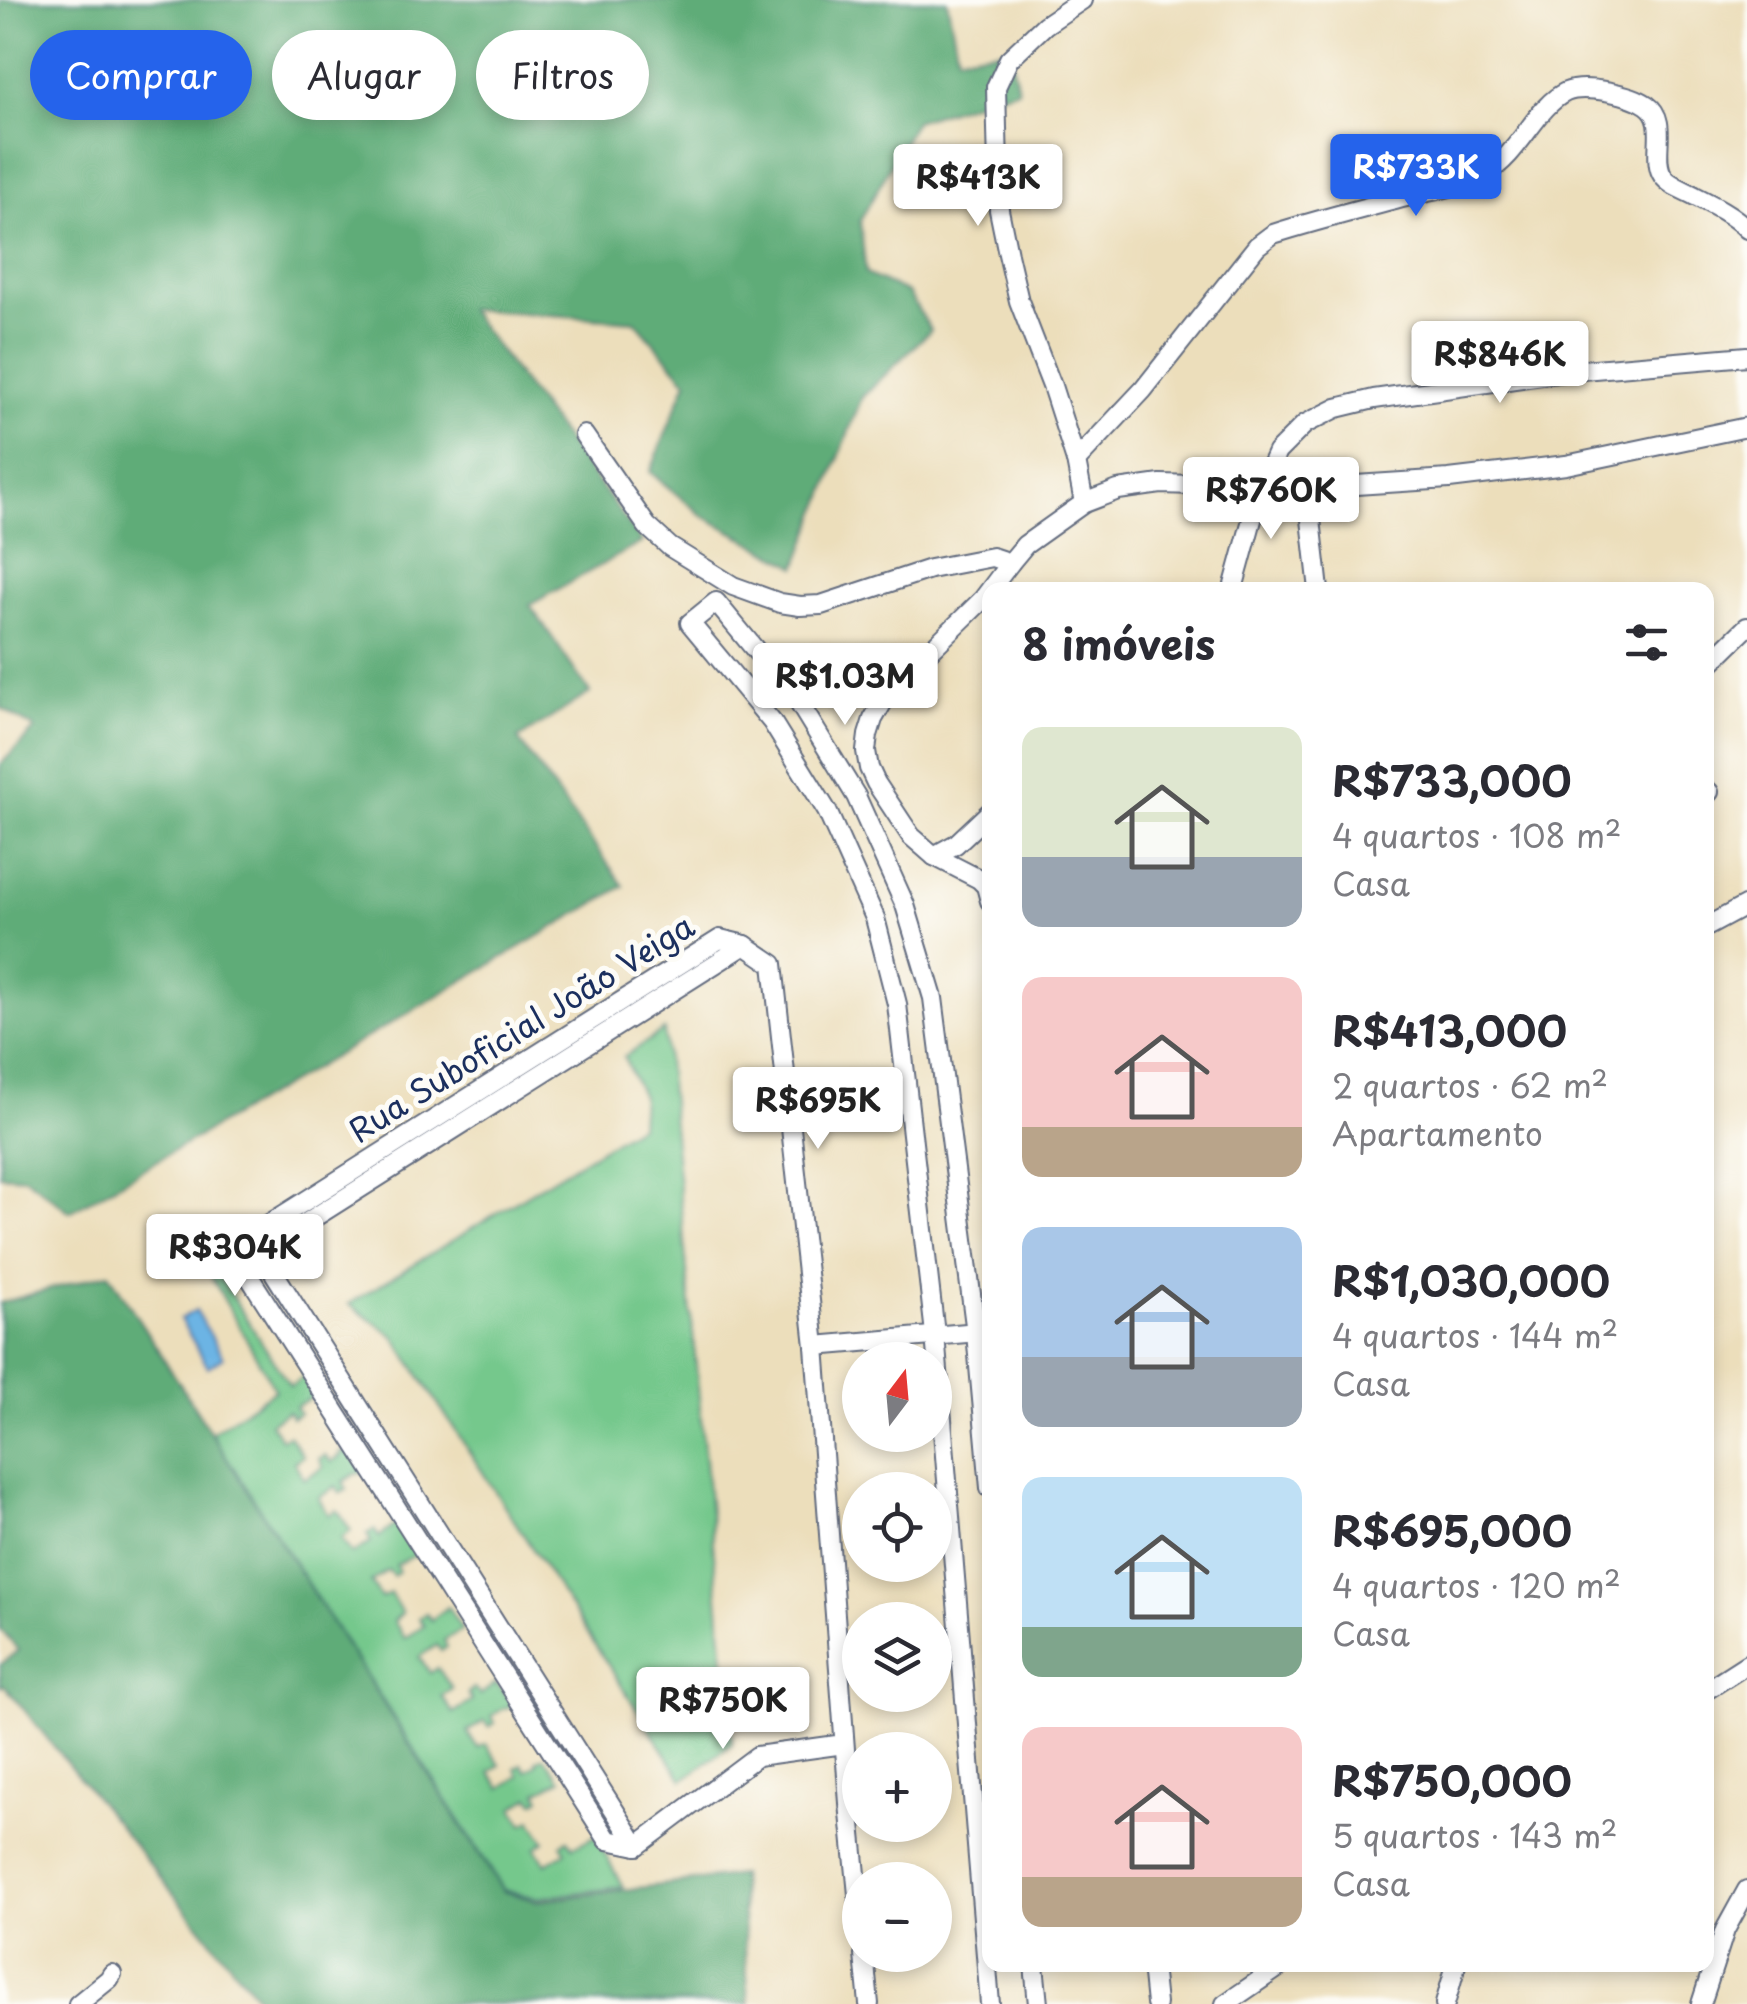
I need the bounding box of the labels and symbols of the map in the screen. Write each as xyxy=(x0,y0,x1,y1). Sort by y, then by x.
pin: R$733K xyxy=(1335,134,1497,219)
pin: R$413K xyxy=(897,144,1059,229)
pin: R$846K xyxy=(1419,321,1581,406)
pin: R$760K xyxy=(1190,457,1352,542)
pin: R$1.03M xyxy=(753,643,937,728)
street label: Rua Suboficial João Veiga xyxy=(339,901,703,1153)
pin: R$695K xyxy=(737,1067,899,1152)
pin: R$304K xyxy=(154,1214,316,1299)
north arrow xyxy=(842,1342,952,1452)
pin: R$750K xyxy=(642,1667,804,1752)

